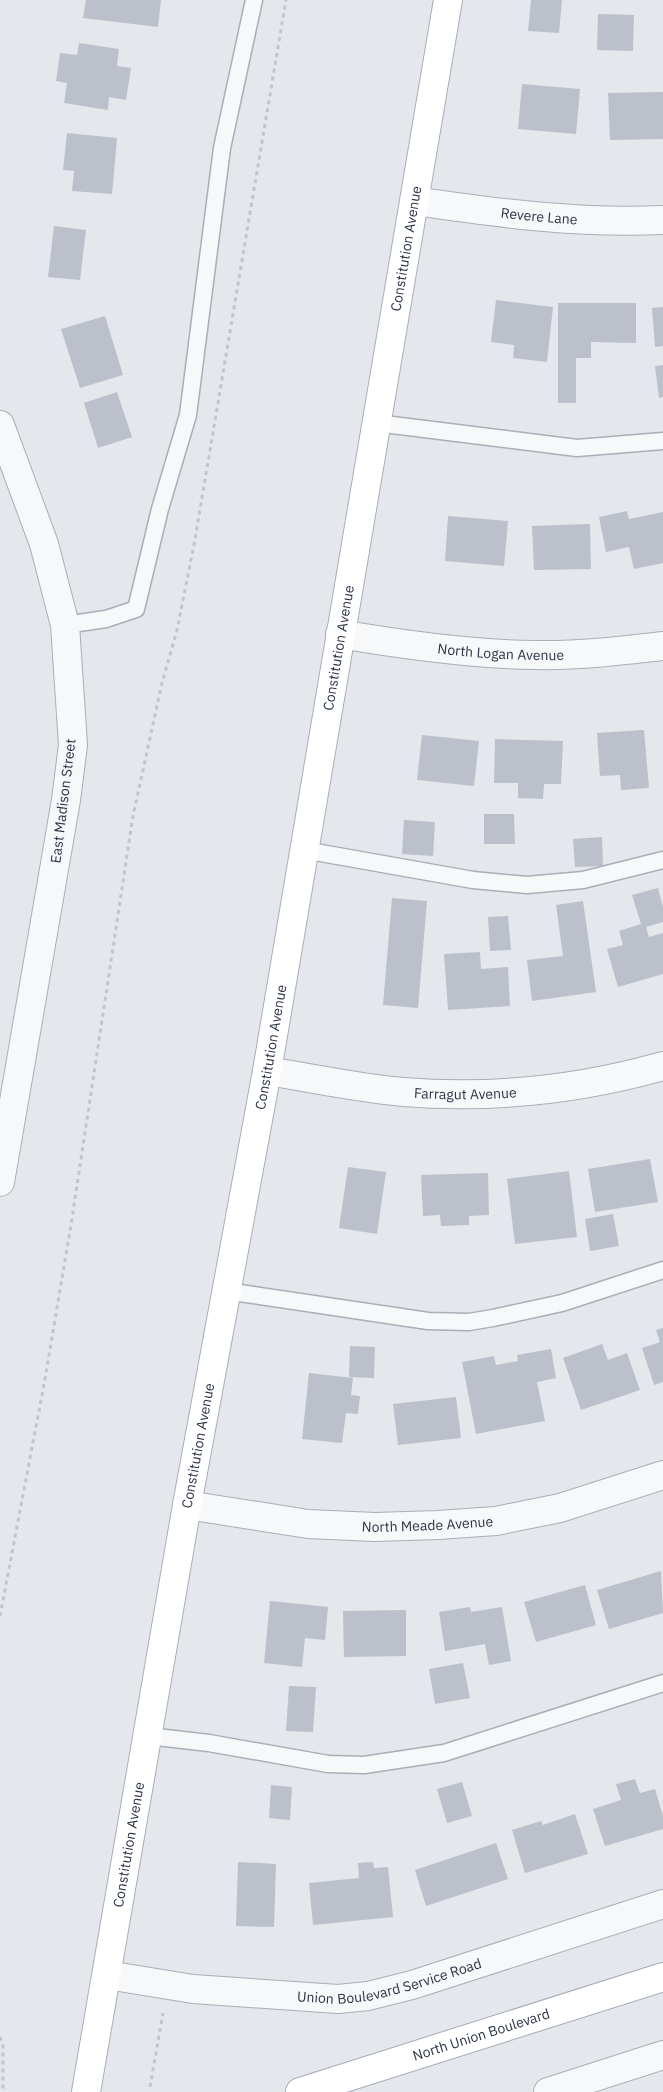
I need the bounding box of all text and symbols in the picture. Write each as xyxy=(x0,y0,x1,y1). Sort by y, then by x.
street label: Constitution Avenue xyxy=(387,184,425,313)
street label: Revere Lane xyxy=(500,204,578,228)
street label: Constitution Avenue xyxy=(319,584,358,712)
street label: North Logan Avenue xyxy=(437,639,565,664)
street label: East Madison Street xyxy=(46,738,80,864)
street label: Constitution Avenue xyxy=(251,983,291,1111)
street label: Farragut Avenue xyxy=(413,1083,518,1103)
street label: Constitution Avenue xyxy=(178,1381,218,1510)
street label: North Meade Avenue xyxy=(361,1512,494,1536)
street label: Constitution Avenue xyxy=(109,1780,148,1909)
street label: Union Boulevard Service Road xyxy=(297,1954,484,2008)
street label: North Union Boulevard xyxy=(410,2004,552,2065)

